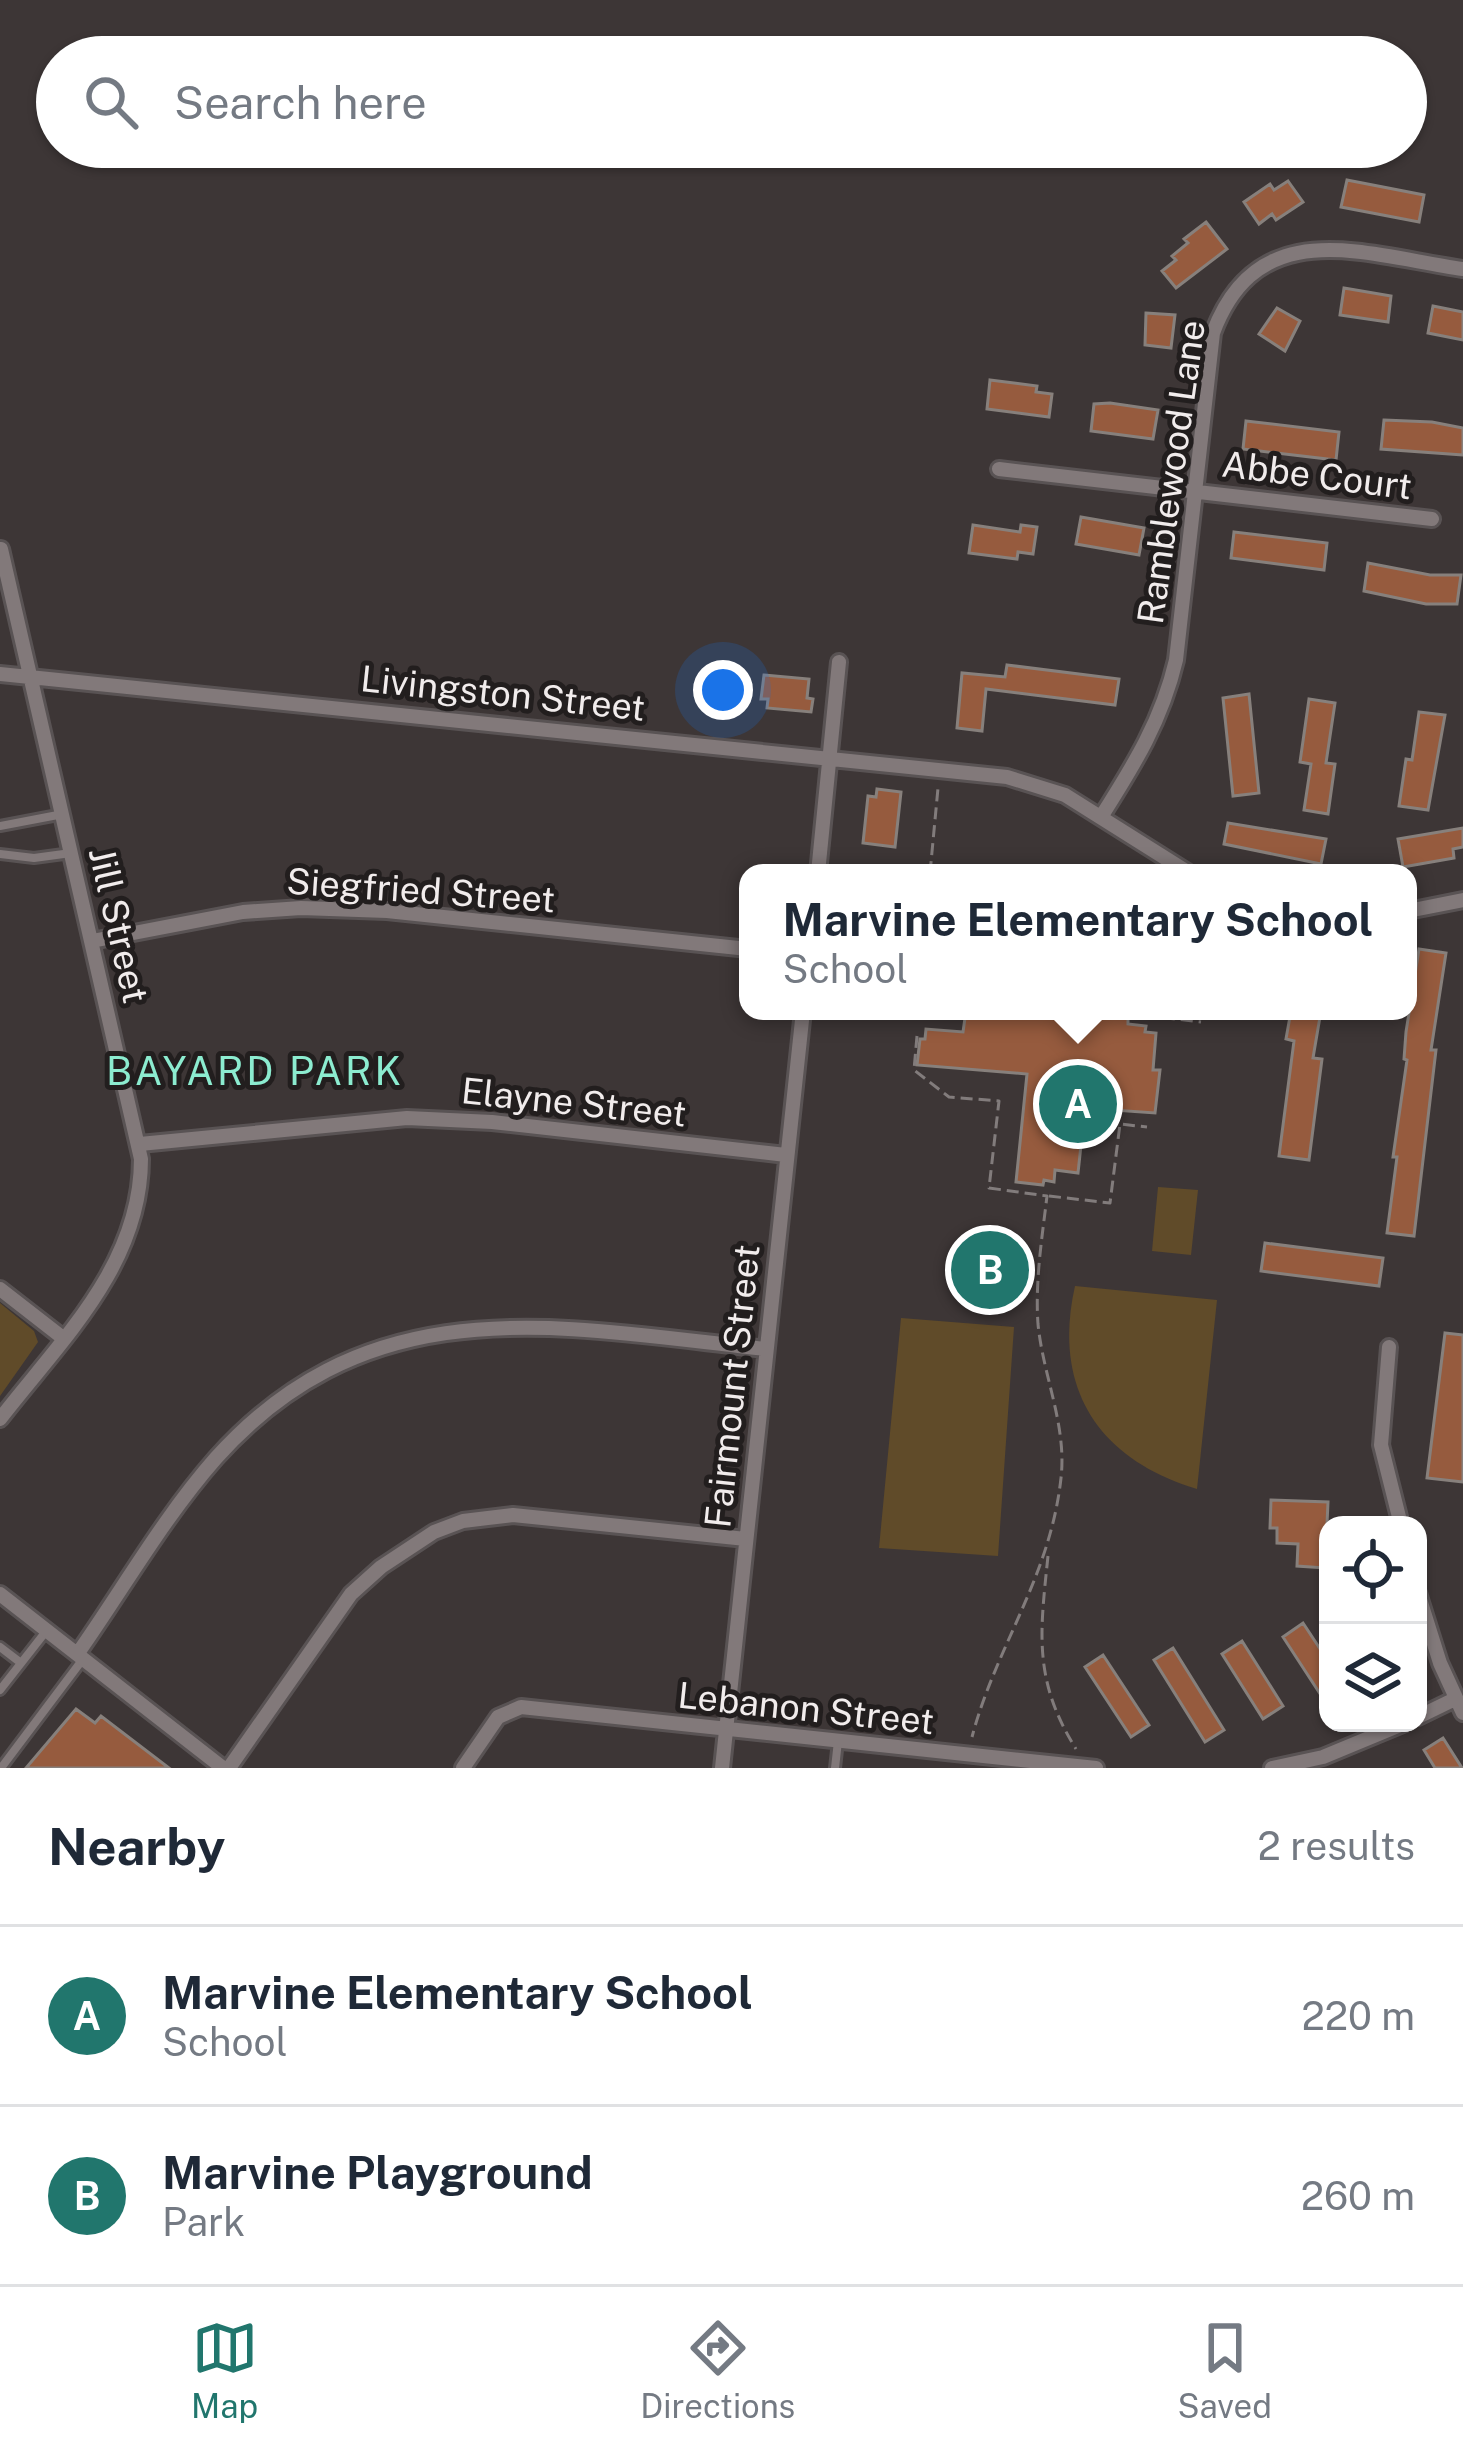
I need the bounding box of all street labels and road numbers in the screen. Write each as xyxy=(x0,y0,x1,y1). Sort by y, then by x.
street label: Ramblewood Lane xyxy=(1129,317,1213,627)
street label: Abbe Court xyxy=(1220,443,1414,507)
street label: Livingston Street xyxy=(359,657,647,729)
street label: Jill Street xyxy=(81,843,157,1007)
street label: Siegfried Street xyxy=(285,860,557,920)
street label: Elayne Street xyxy=(459,1069,689,1135)
street label: Fairmount Street xyxy=(696,1242,768,1530)
street label: Lebanon Street xyxy=(676,1674,936,1742)

